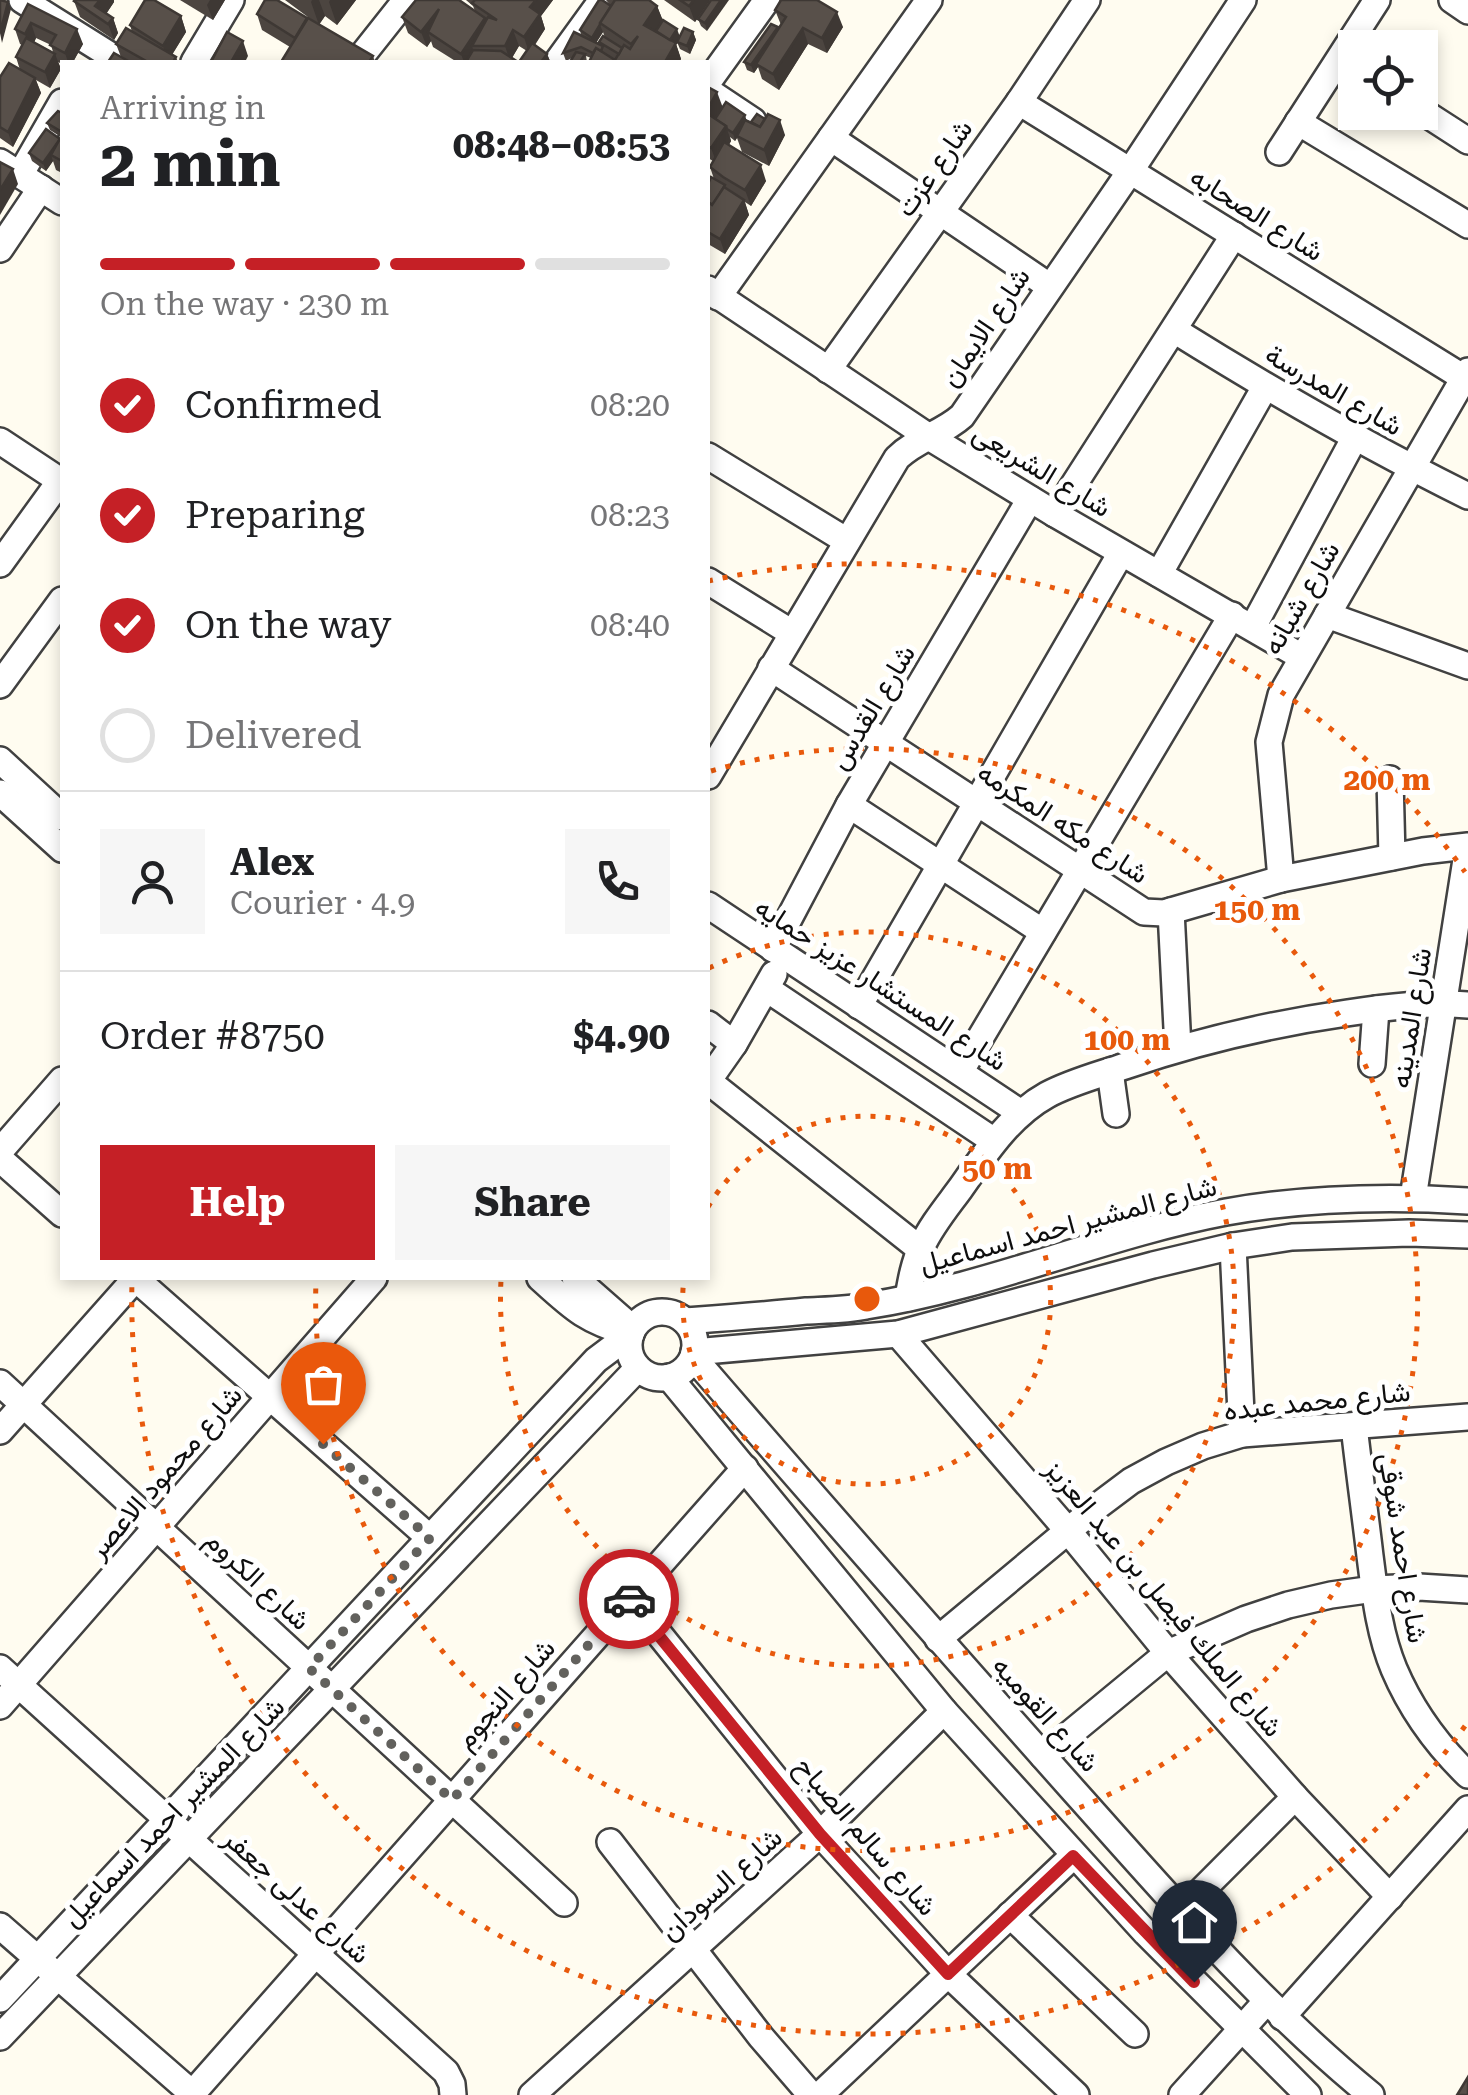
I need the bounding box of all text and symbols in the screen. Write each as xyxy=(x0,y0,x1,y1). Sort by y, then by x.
map controls xyxy=(1338,30,1438,130)
button: locate xyxy=(1338,30,1438,130)
text: Arriving in xyxy=(100,89,265,127)
street label: شارع عزت xyxy=(889,113,981,224)
text: 08:48–08:53 xyxy=(453,123,670,167)
text: 2 min xyxy=(100,126,281,202)
street label: شارع الصحابه xyxy=(1183,160,1330,270)
street label: شارع الايمان xyxy=(933,261,1039,394)
text: On the way · 230 m xyxy=(100,285,389,323)
street label: شارع المدرسة xyxy=(1259,337,1408,444)
icon: check xyxy=(100,378,155,433)
text: Confirmed xyxy=(185,383,382,427)
text: 08:20 xyxy=(590,386,670,424)
street label: شارع الشريعى xyxy=(966,416,1117,526)
icon: check xyxy=(100,488,155,543)
text: Preparing xyxy=(185,493,365,537)
text: 08:23 xyxy=(590,496,670,534)
street label: شارع شبانه xyxy=(1255,536,1348,661)
icon: check xyxy=(100,598,155,653)
text: On the way xyxy=(185,603,391,647)
text: 08:40 xyxy=(590,606,670,644)
street label: شارع القدس xyxy=(822,639,924,776)
text: Delivered xyxy=(185,713,362,757)
street label: شارع مكه المكرمه xyxy=(970,755,1155,892)
text: 200 m xyxy=(1344,762,1431,797)
button: person xyxy=(100,829,205,934)
button: phone xyxy=(565,829,670,934)
text: Alex xyxy=(230,840,314,884)
text: Courier · 4.9 xyxy=(230,884,415,922)
street label: شارع المستشار عزيز حمايه xyxy=(748,890,1013,1079)
text: 150 m xyxy=(1214,892,1301,927)
street label: شارع المدينه xyxy=(1384,946,1440,1091)
text: Order #8750 xyxy=(100,1014,325,1058)
text: $4.90 xyxy=(573,1014,670,1058)
text: 100 m xyxy=(1084,1022,1171,1057)
button: Help xyxy=(100,1145,375,1260)
button: Share xyxy=(395,1145,670,1260)
text: 50 m xyxy=(962,1151,1032,1186)
street label: شارع المشير احمد اسماعيل xyxy=(916,1169,1221,1283)
centre of rings xyxy=(849,1281,885,1317)
pin xyxy=(281,1342,366,1445)
icon: bag xyxy=(296,1357,351,1412)
street label: شارع محمد عبده xyxy=(1222,1375,1412,1429)
street label: شارع محمود الاعصر xyxy=(80,1379,251,1567)
street label: شارع احمد شوقى xyxy=(1370,1451,1434,1646)
street label: شارع الملك فيصل بن عبد العزيز xyxy=(1036,1452,1290,1745)
street label: شارع الكروم xyxy=(197,1523,317,1638)
courier xyxy=(579,1549,679,1649)
icon: car xyxy=(602,1572,657,1627)
street label: شارع النجوم xyxy=(448,1632,563,1757)
street label: شارع القوميه xyxy=(984,1649,1106,1780)
street label: شارع المشير احمد اسماعيل xyxy=(55,1690,293,1935)
street label: شارع سالم الصباح xyxy=(786,1750,944,1924)
street label: شارع عدلى جعفر xyxy=(215,1821,377,1972)
street label: شارع السودان xyxy=(653,1821,790,1949)
pin xyxy=(1152,1880,1237,1983)
icon: home xyxy=(1167,1895,1222,1950)

